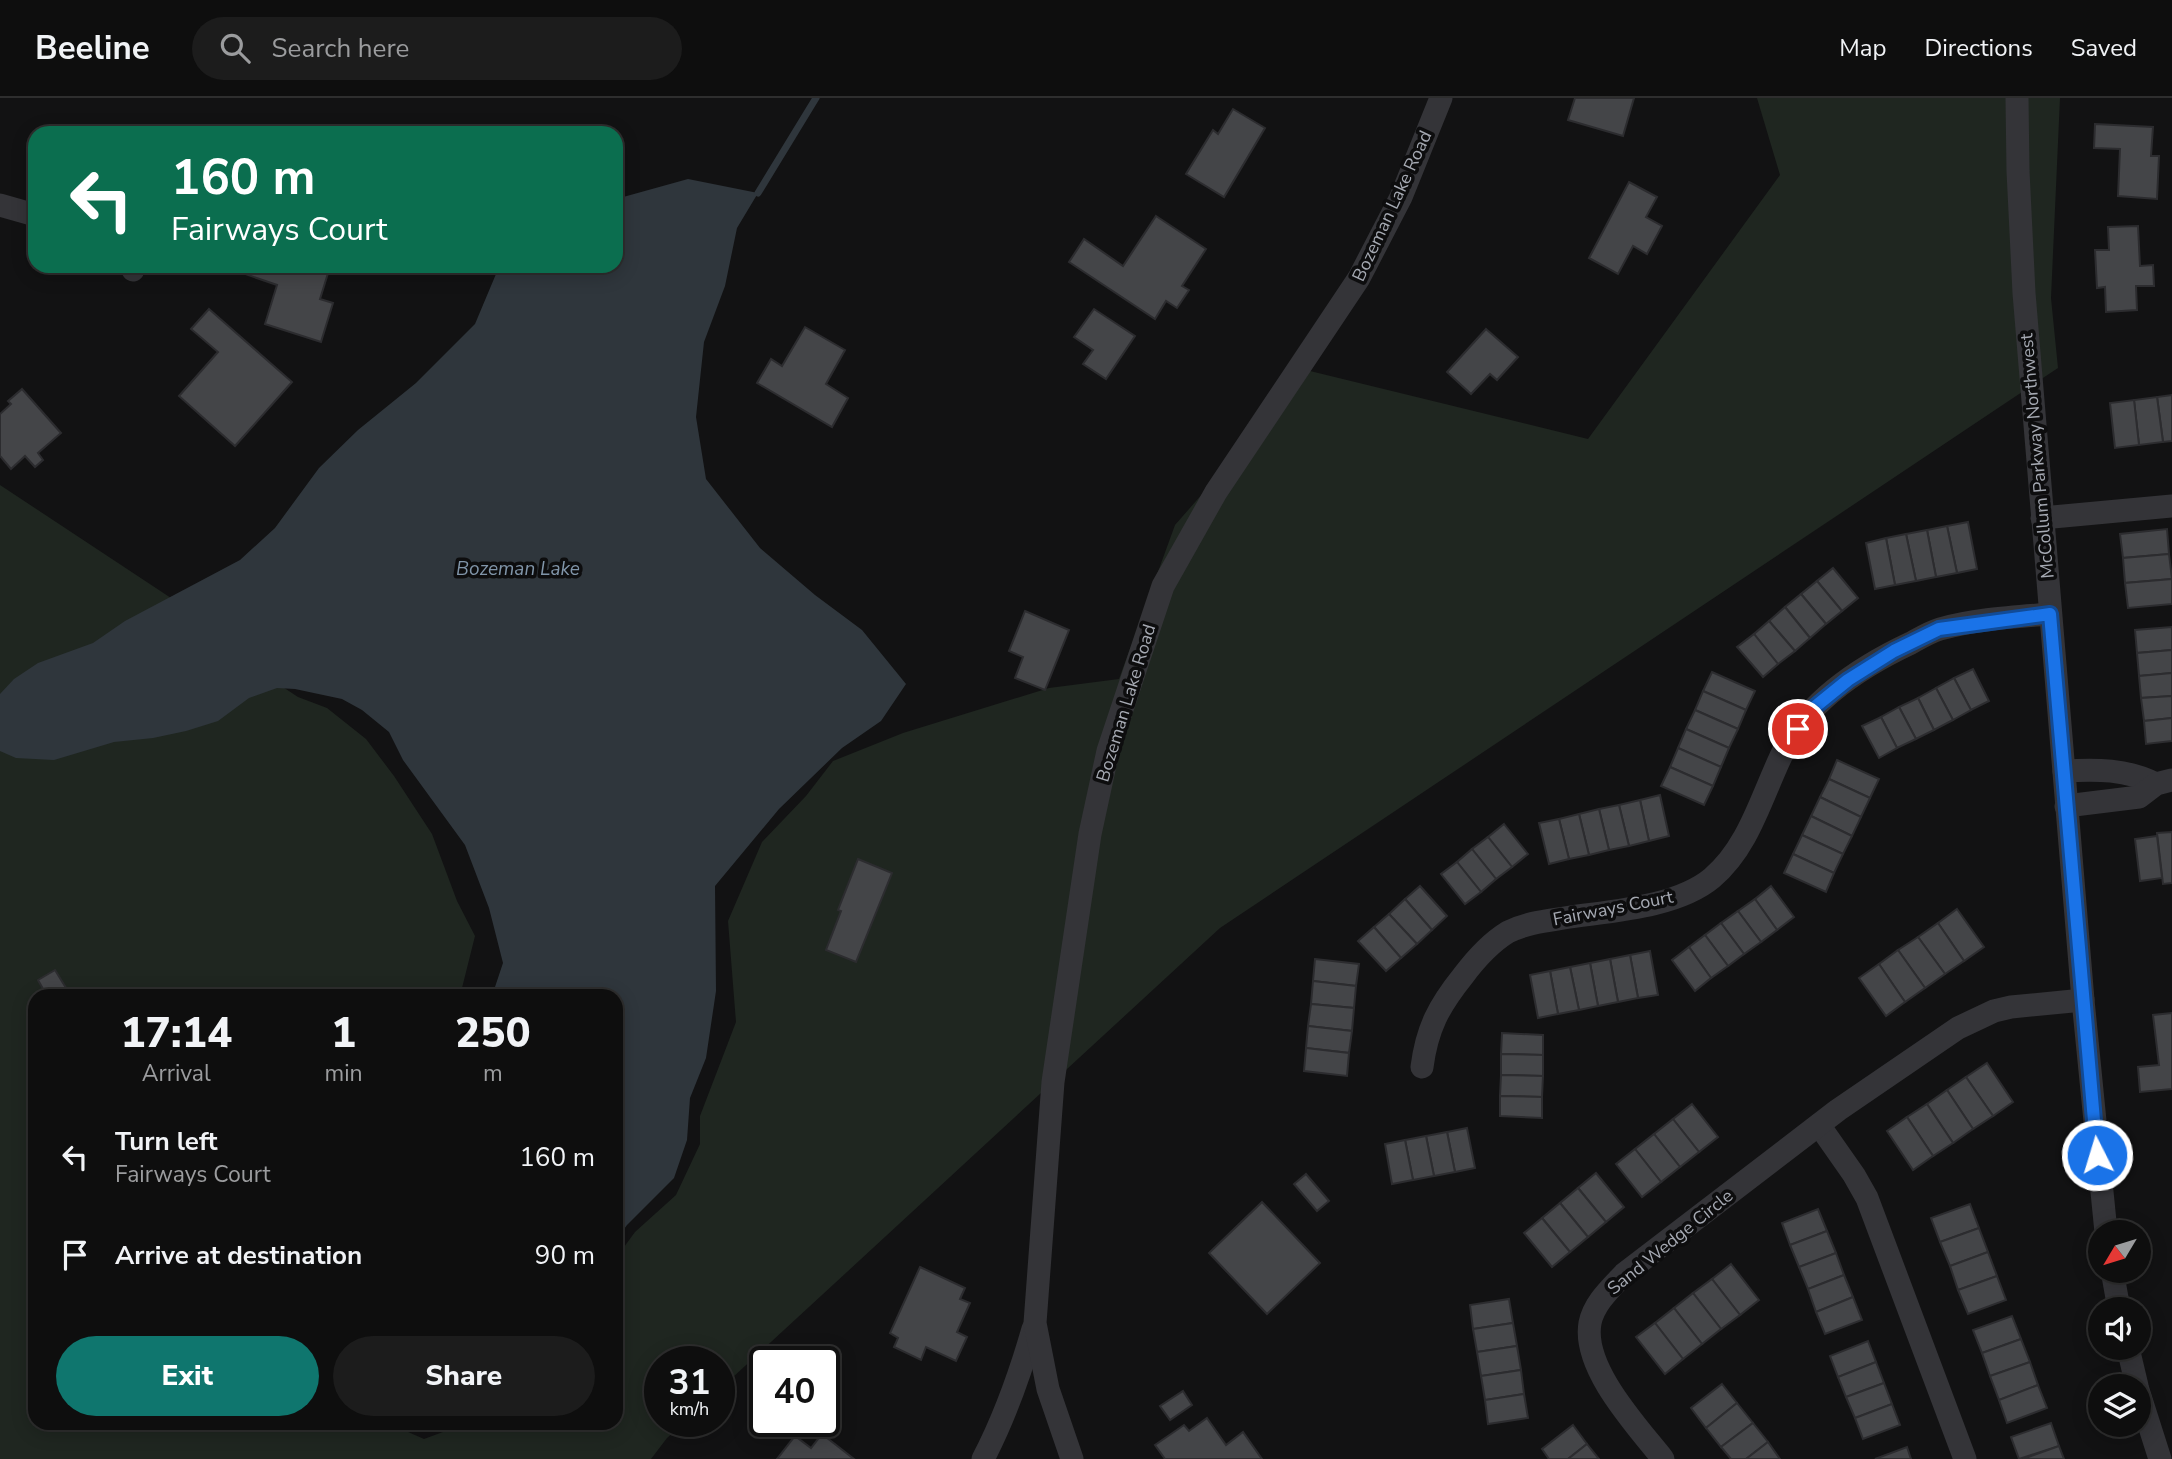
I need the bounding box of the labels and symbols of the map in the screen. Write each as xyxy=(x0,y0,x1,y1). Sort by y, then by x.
street label: Bozeman Lake Road xyxy=(1347,127,1437,285)
street label: McCollum Parkway Northwest xyxy=(2014,332,2060,580)
water label: Bozeman Lake xyxy=(456,556,580,582)
street label: Bozeman Lake Road xyxy=(1091,621,1161,785)
pin xyxy=(1768,699,1828,759)
street label: Fairways Court xyxy=(1551,884,1676,931)
position arrow xyxy=(2060,1118,2134,1192)
street label: Sand Wedge Circle xyxy=(1602,1184,1738,1300)
north arrow xyxy=(2088,1220,2151,1283)
speed limit sign: 40 xyxy=(749,1346,840,1437)

